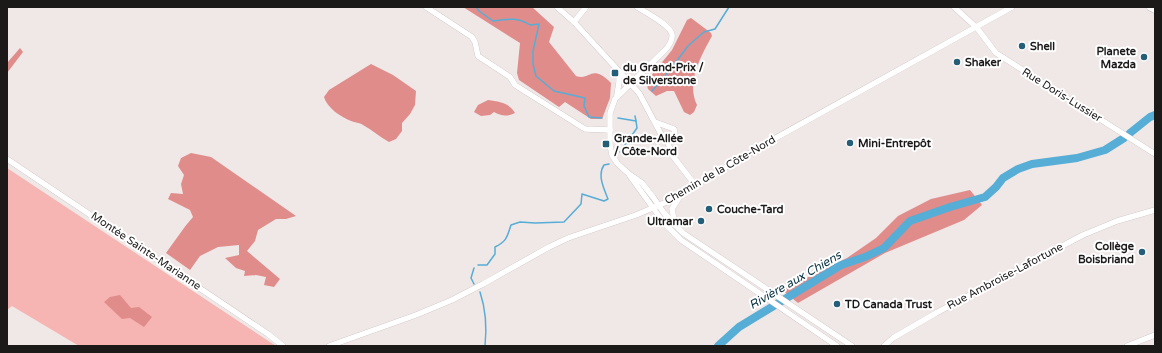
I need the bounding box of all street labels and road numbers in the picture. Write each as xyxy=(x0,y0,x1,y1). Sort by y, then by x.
street label: Rue Doris-Lussier xyxy=(1020,65,1105,125)
street label: Chemin de la Côte-Nord xyxy=(662,133,778,207)
street label: Montée Sainte-Marianne xyxy=(89,209,203,293)
street label: Rue Ambroise-Lafortune xyxy=(945,240,1065,312)

